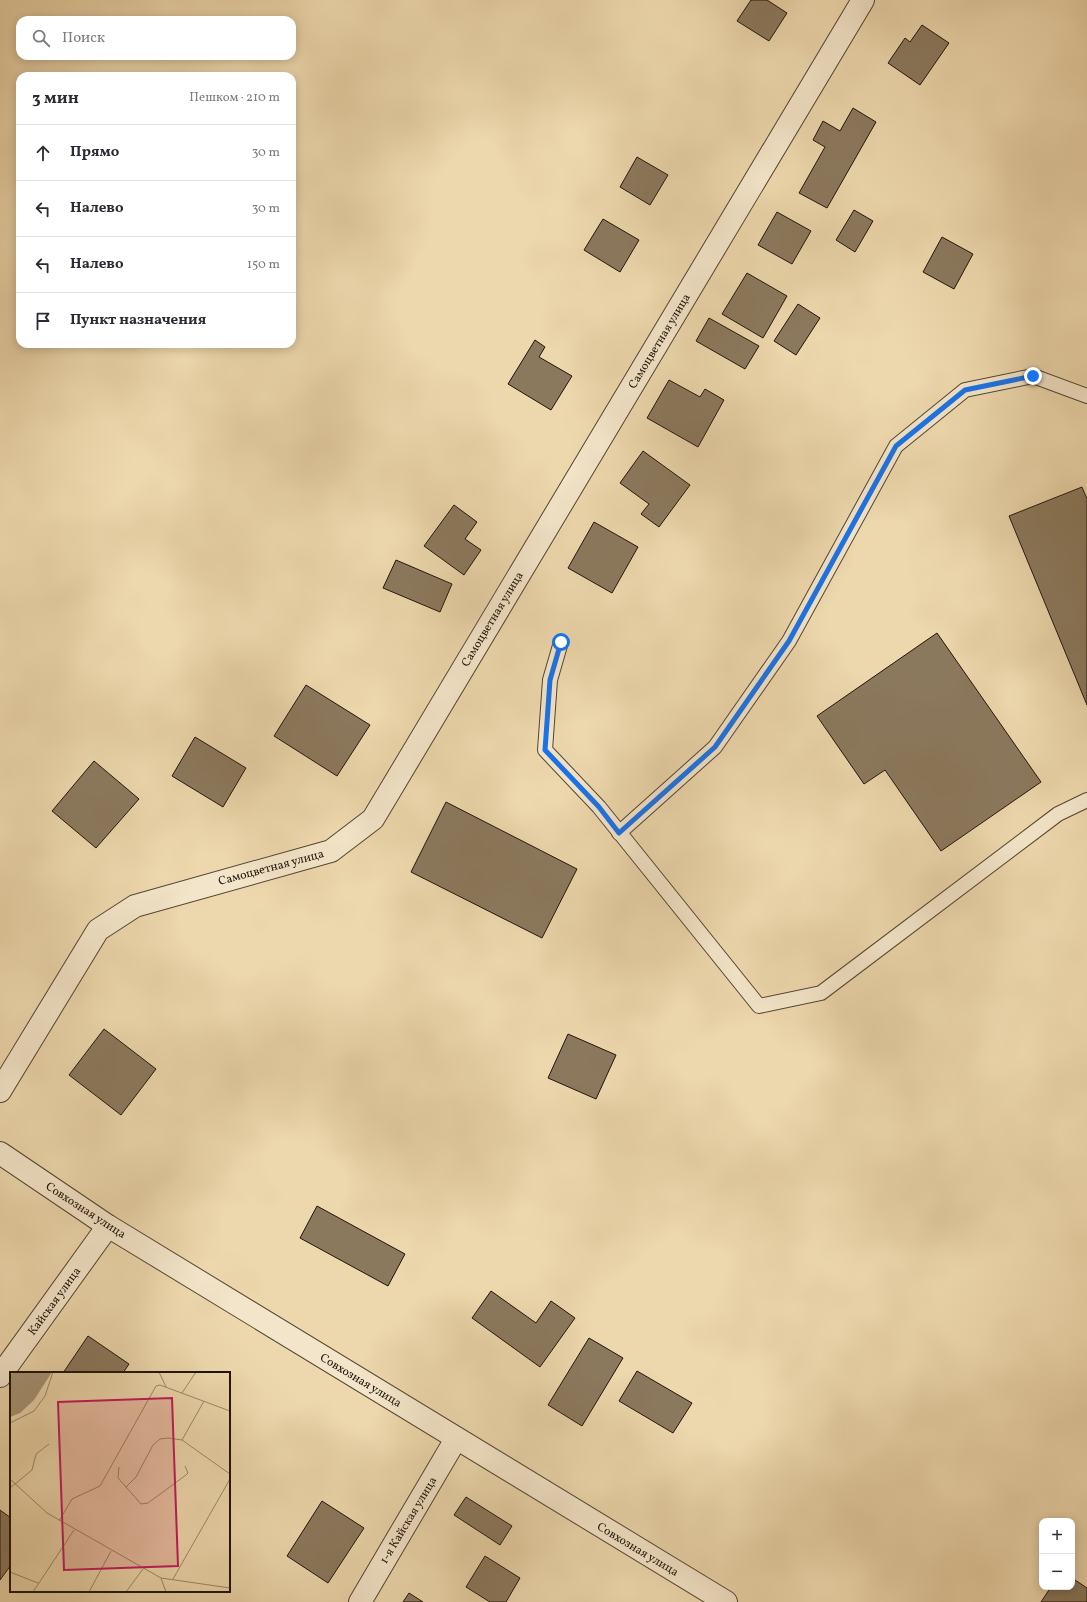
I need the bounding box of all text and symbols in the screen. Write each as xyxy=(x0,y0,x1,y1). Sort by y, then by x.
search box xyxy=(16,16,296,60)
icon: search xyxy=(30,27,52,49)
text: Поиск xyxy=(62,28,105,49)
text: 3 мин xyxy=(32,87,79,110)
text: Пешком · 210 m xyxy=(189,89,280,107)
icon: ahead xyxy=(32,142,54,164)
text: Прямо xyxy=(70,142,119,163)
text: 30 m xyxy=(252,144,280,162)
icon: left xyxy=(32,198,54,220)
text: Налево xyxy=(70,198,124,219)
text: 30 m xyxy=(252,200,280,218)
icon: left xyxy=(32,254,54,276)
text: Налево xyxy=(70,254,124,275)
text: 150 m xyxy=(247,256,280,274)
street label: Самоцветная улица xyxy=(625,291,695,392)
icon: arrive xyxy=(32,310,54,332)
text: Пункт назначения xyxy=(70,310,206,331)
route end xyxy=(1024,367,1042,385)
street label: Самоцветная улица xyxy=(458,569,528,670)
route start xyxy=(552,633,570,651)
street label: Самоцветная улица xyxy=(217,846,326,890)
street label: Совхозная улица xyxy=(42,1179,129,1243)
street label: Кайская улица xyxy=(25,1264,85,1339)
street label: Совхозная улица xyxy=(317,1350,404,1412)
inset map xyxy=(10,1372,230,1592)
street label: 1-я Кайская улица xyxy=(377,1474,441,1567)
map controls xyxy=(1039,1518,1075,1590)
button: + xyxy=(1039,1518,1075,1554)
street label: Совхозная улица xyxy=(594,1519,681,1581)
button: − xyxy=(1039,1554,1075,1590)

